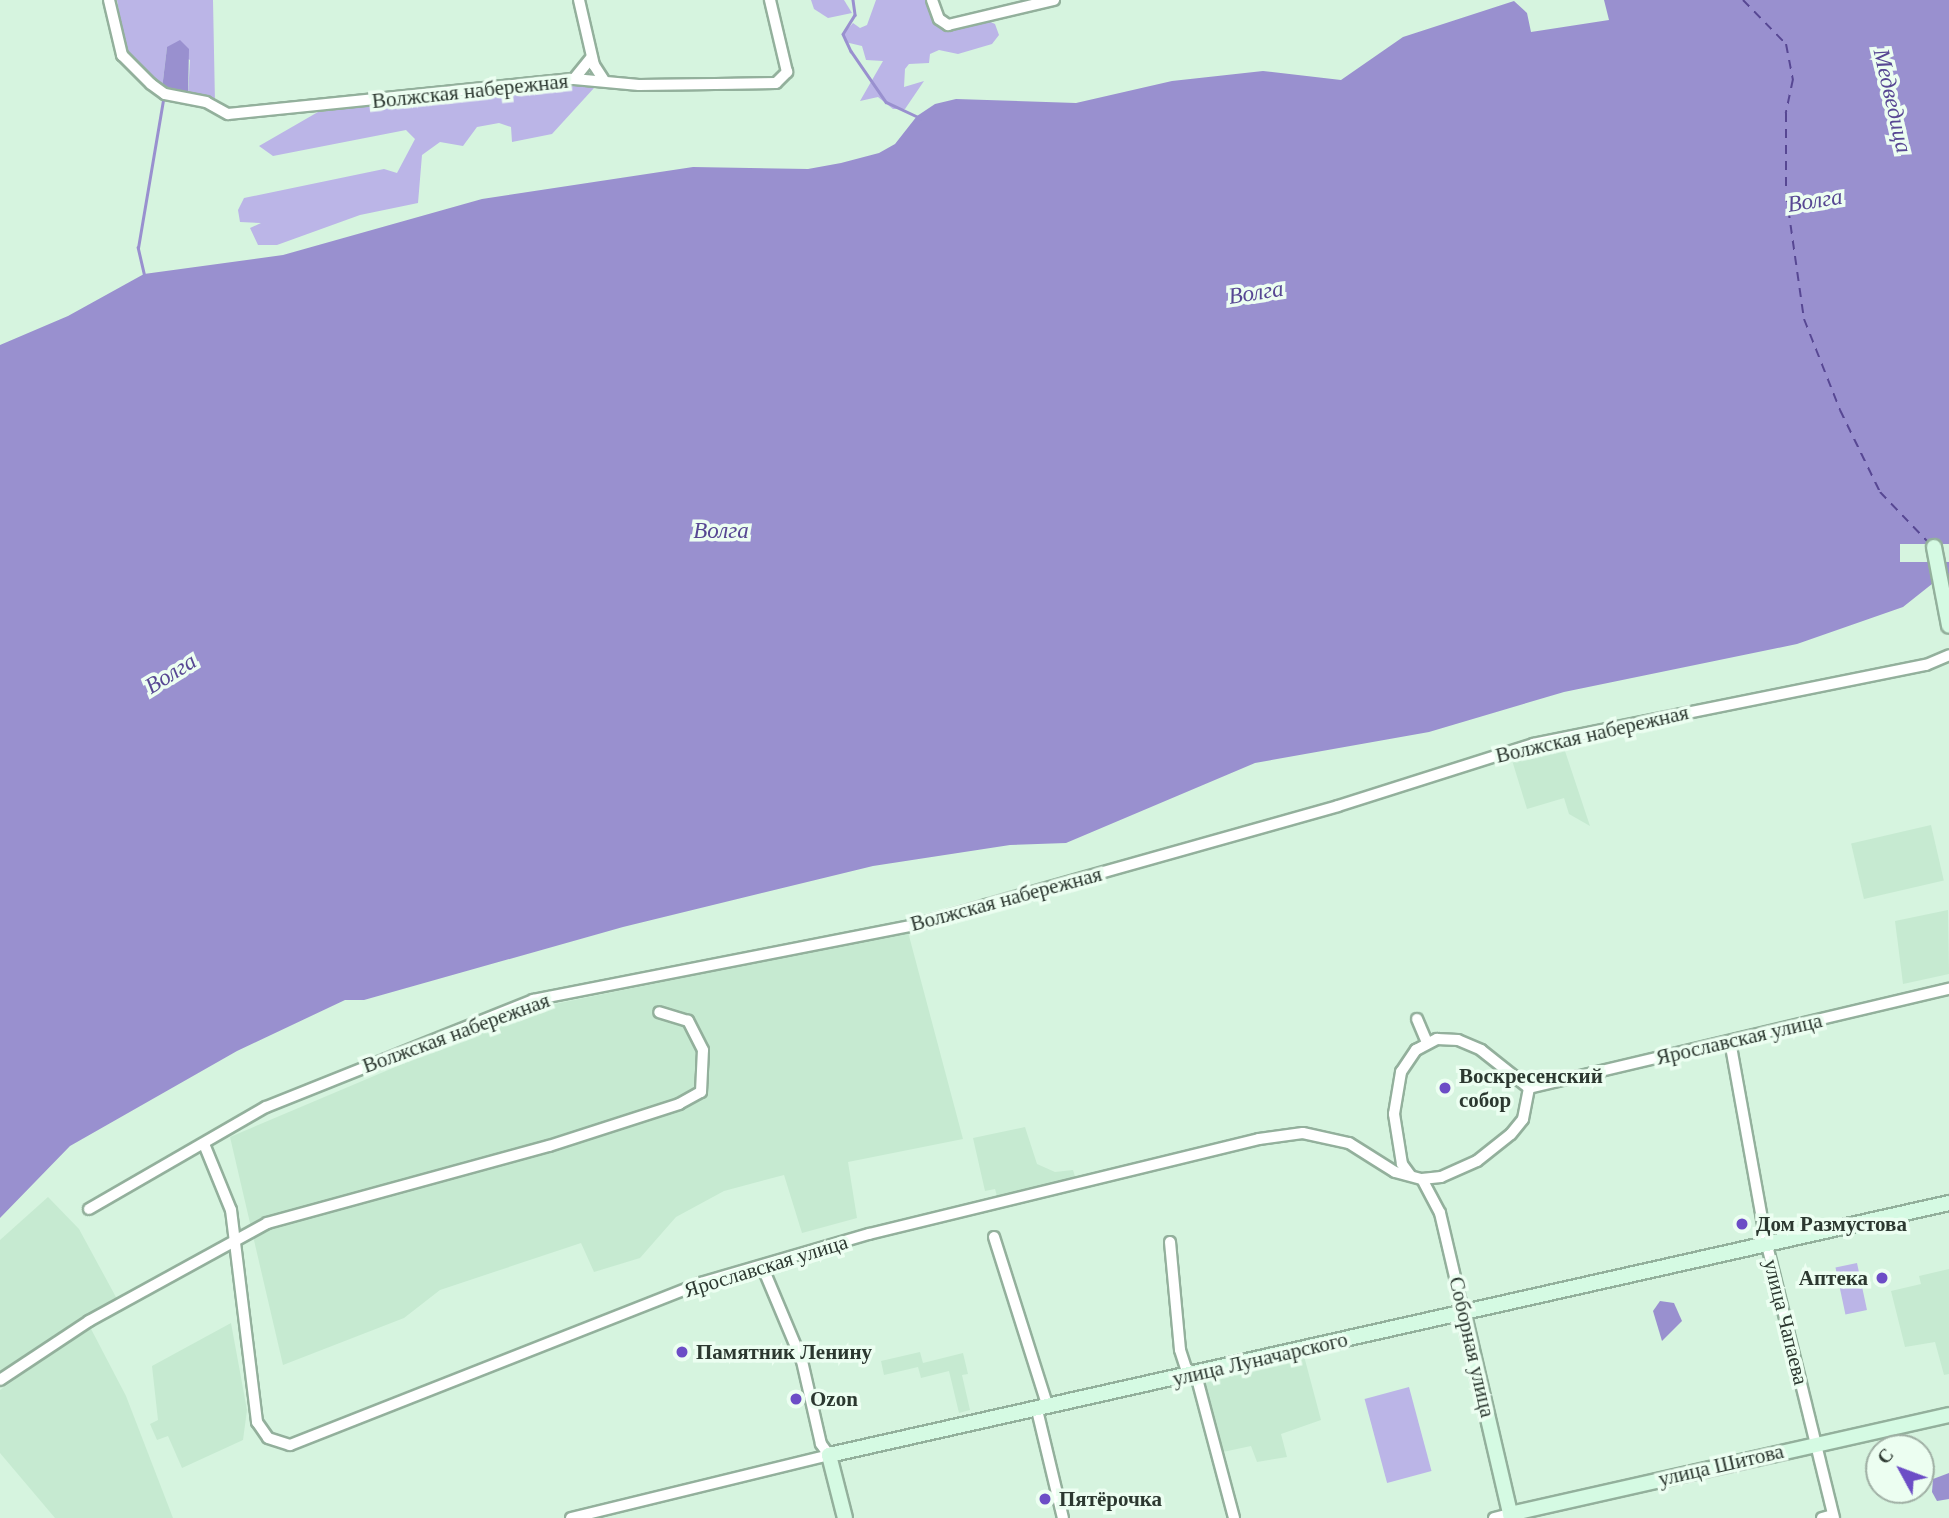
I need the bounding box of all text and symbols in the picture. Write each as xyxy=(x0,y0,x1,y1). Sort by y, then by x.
water label: Медведица xyxy=(1867,46,1917,156)
street label: Волжская набережная xyxy=(371,68,569,114)
water label: Волга xyxy=(1785,183,1845,219)
water label: Волга xyxy=(1226,275,1286,311)
water label: Волга xyxy=(693,517,749,545)
water label: Волга xyxy=(140,648,202,700)
street label: Волжская набережная xyxy=(1493,700,1691,768)
street label: Волжская набережная xyxy=(908,861,1104,937)
street label: Волжская набережная xyxy=(359,987,553,1079)
street label: Ярославская улица xyxy=(1653,1008,1825,1070)
place label: Воскресенский собор xyxy=(1459,1063,1603,1113)
marker: Воскресенский собор xyxy=(1437,1080,1453,1096)
place label: Дом Размустова xyxy=(1756,1211,1907,1237)
marker: Дом Размустова xyxy=(1734,1216,1750,1232)
street label: Ярославская улица xyxy=(681,1229,851,1303)
street label: улица Чапаева xyxy=(1758,1257,1814,1387)
place label: Аптека xyxy=(1799,1265,1868,1291)
marker: Аптека xyxy=(1874,1270,1890,1286)
street label: Соборная улица xyxy=(1444,1274,1500,1420)
street label: улица Луначарского xyxy=(1170,1327,1350,1391)
place label: Памятник Ленину xyxy=(696,1339,872,1365)
marker: Памятник Ленину xyxy=(674,1344,690,1360)
place label: Ozon xyxy=(810,1386,858,1412)
marker: Ozon xyxy=(788,1391,804,1407)
north arrow xyxy=(1865,1434,1935,1504)
street label: улица Шитова xyxy=(1656,1438,1786,1492)
text: С xyxy=(1873,1444,1898,1468)
place label: Пятёрочка xyxy=(1059,1486,1162,1512)
marker: Пятёрочка xyxy=(1037,1491,1053,1507)

